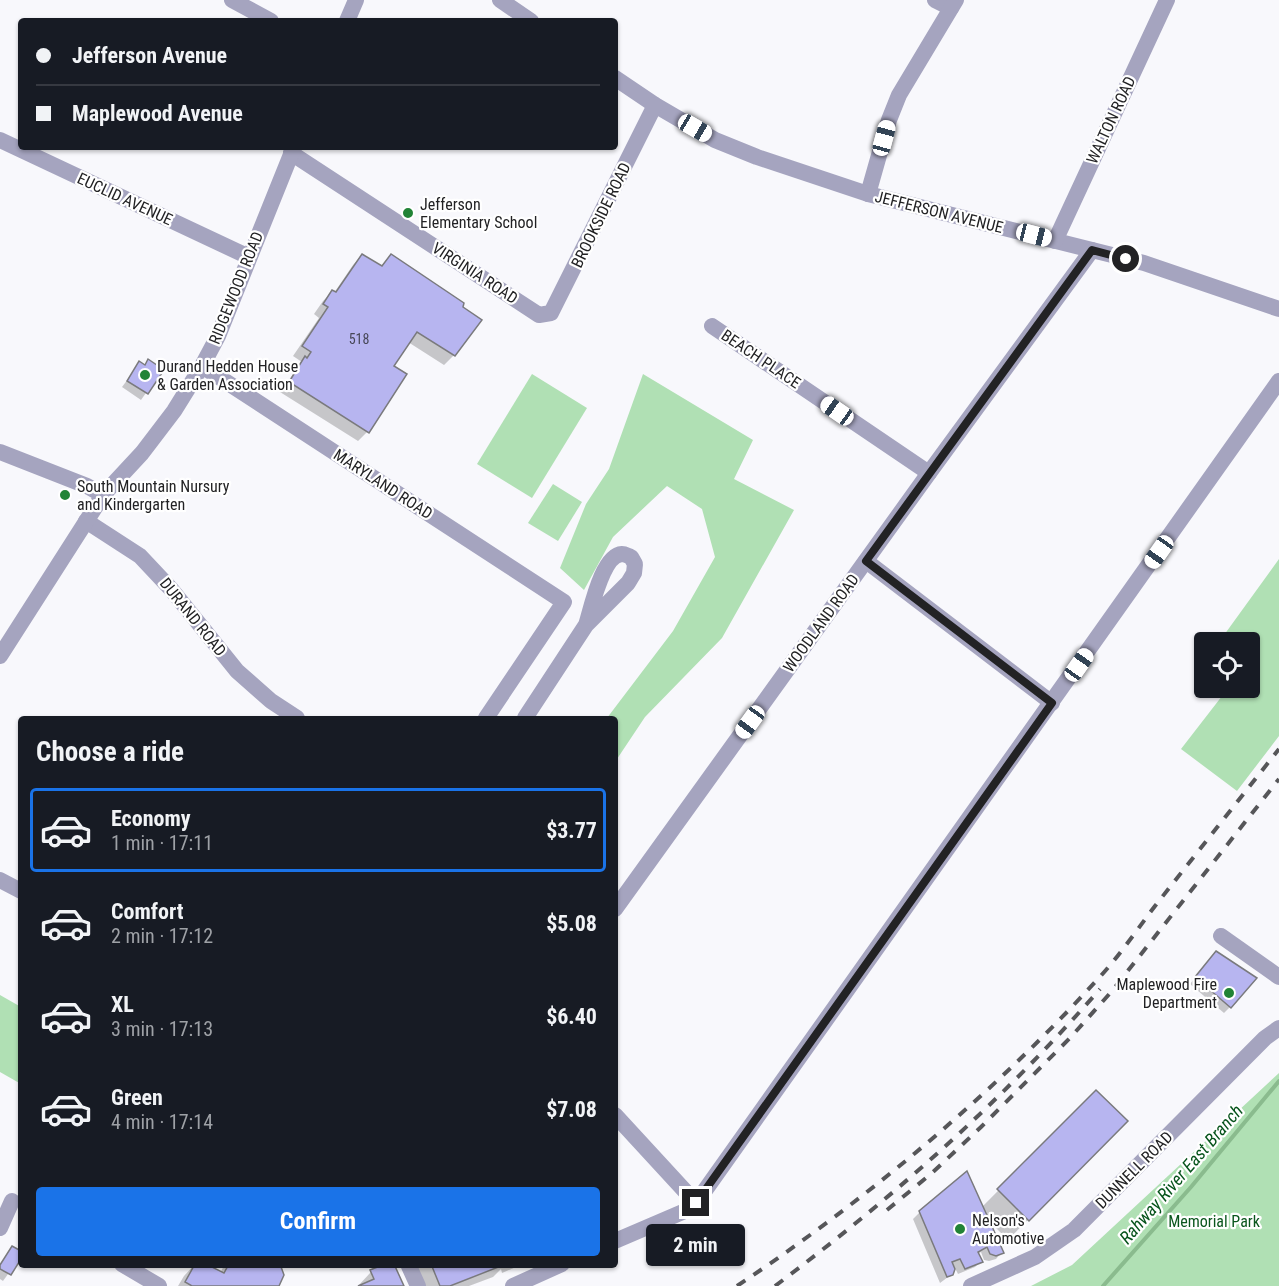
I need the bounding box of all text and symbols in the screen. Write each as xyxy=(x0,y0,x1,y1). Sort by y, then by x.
text: Jefferson Avenue xyxy=(72,43,227,68)
street label: WALTON ROAD xyxy=(1082,73,1140,167)
text: Maplewood Avenue xyxy=(72,101,243,126)
car xyxy=(675,111,715,145)
car xyxy=(871,118,897,158)
street label: BROOKSIDE ROAD xyxy=(567,159,635,271)
street label: EUCLID AVENUE xyxy=(74,169,176,229)
street label: JEFFERSON AVENUE xyxy=(873,187,1005,237)
place label: Jefferson Elementary School xyxy=(420,195,537,232)
marker: Jefferson Elementary School xyxy=(401,206,415,220)
car xyxy=(1014,222,1054,248)
street label: RIDGEWOOD ROAD xyxy=(205,229,267,347)
street label: VIRGINIA ROAD xyxy=(429,238,521,308)
route start xyxy=(1112,245,1139,272)
street label: BEACH PLACE xyxy=(718,326,804,392)
house number: 518 xyxy=(349,331,369,347)
place label: Durand Hedden House & Garden Association xyxy=(157,357,298,394)
marker: Durand Hedden House & Garden Association xyxy=(138,368,152,382)
car xyxy=(817,393,857,429)
street label: MARYLAND ROAD xyxy=(330,445,436,523)
place label: South Mountain Nursury and Kindergarten xyxy=(77,477,230,514)
marker: South Mountain Nursury and Kindergarten xyxy=(58,488,72,502)
car xyxy=(1141,532,1177,572)
street label: WOODLAND ROAD xyxy=(779,570,863,676)
street label: DURAND ROAD xyxy=(156,574,230,660)
map controls xyxy=(1194,632,1260,698)
button: locate xyxy=(1194,632,1260,698)
car xyxy=(1061,645,1097,685)
car xyxy=(732,702,768,742)
text: Choose a ride xyxy=(36,736,184,768)
icon: car xyxy=(39,803,93,857)
text: Economy xyxy=(111,806,191,831)
text: $3.77 xyxy=(546,818,597,843)
text: 1 min · 17:11 xyxy=(111,831,213,855)
icon: car xyxy=(39,896,93,950)
text: Comfort xyxy=(111,899,184,924)
text: $5.08 xyxy=(546,911,597,936)
text: 2 min · 17:12 xyxy=(111,924,213,948)
place label: Maplewood Fire Department xyxy=(1117,975,1217,1012)
marker: Maplewood Fire Department xyxy=(1222,986,1236,1000)
icon: car xyxy=(39,989,93,1043)
text: XL xyxy=(111,992,134,1017)
text: $6.40 xyxy=(546,1004,597,1029)
text: 3 min · 17:13 xyxy=(111,1017,213,1041)
icon: car xyxy=(39,1082,93,1136)
text: Green xyxy=(111,1085,163,1110)
text: $7.08 xyxy=(546,1097,597,1122)
water label: Rahway River East Branch xyxy=(1115,1100,1247,1248)
text: 4 min · 17:14 xyxy=(111,1110,213,1134)
street label: DUNNELL ROAD xyxy=(1092,1128,1176,1212)
button: Confirm xyxy=(36,1187,600,1256)
route end xyxy=(682,1189,709,1216)
place label: Nelson's Automotive xyxy=(972,1211,1044,1248)
park label: Memorial Park xyxy=(1168,1212,1261,1231)
marker: Nelson's Automotive xyxy=(953,1222,967,1236)
callout: 2 min xyxy=(646,1224,746,1266)
text: 2 min xyxy=(673,1233,718,1257)

